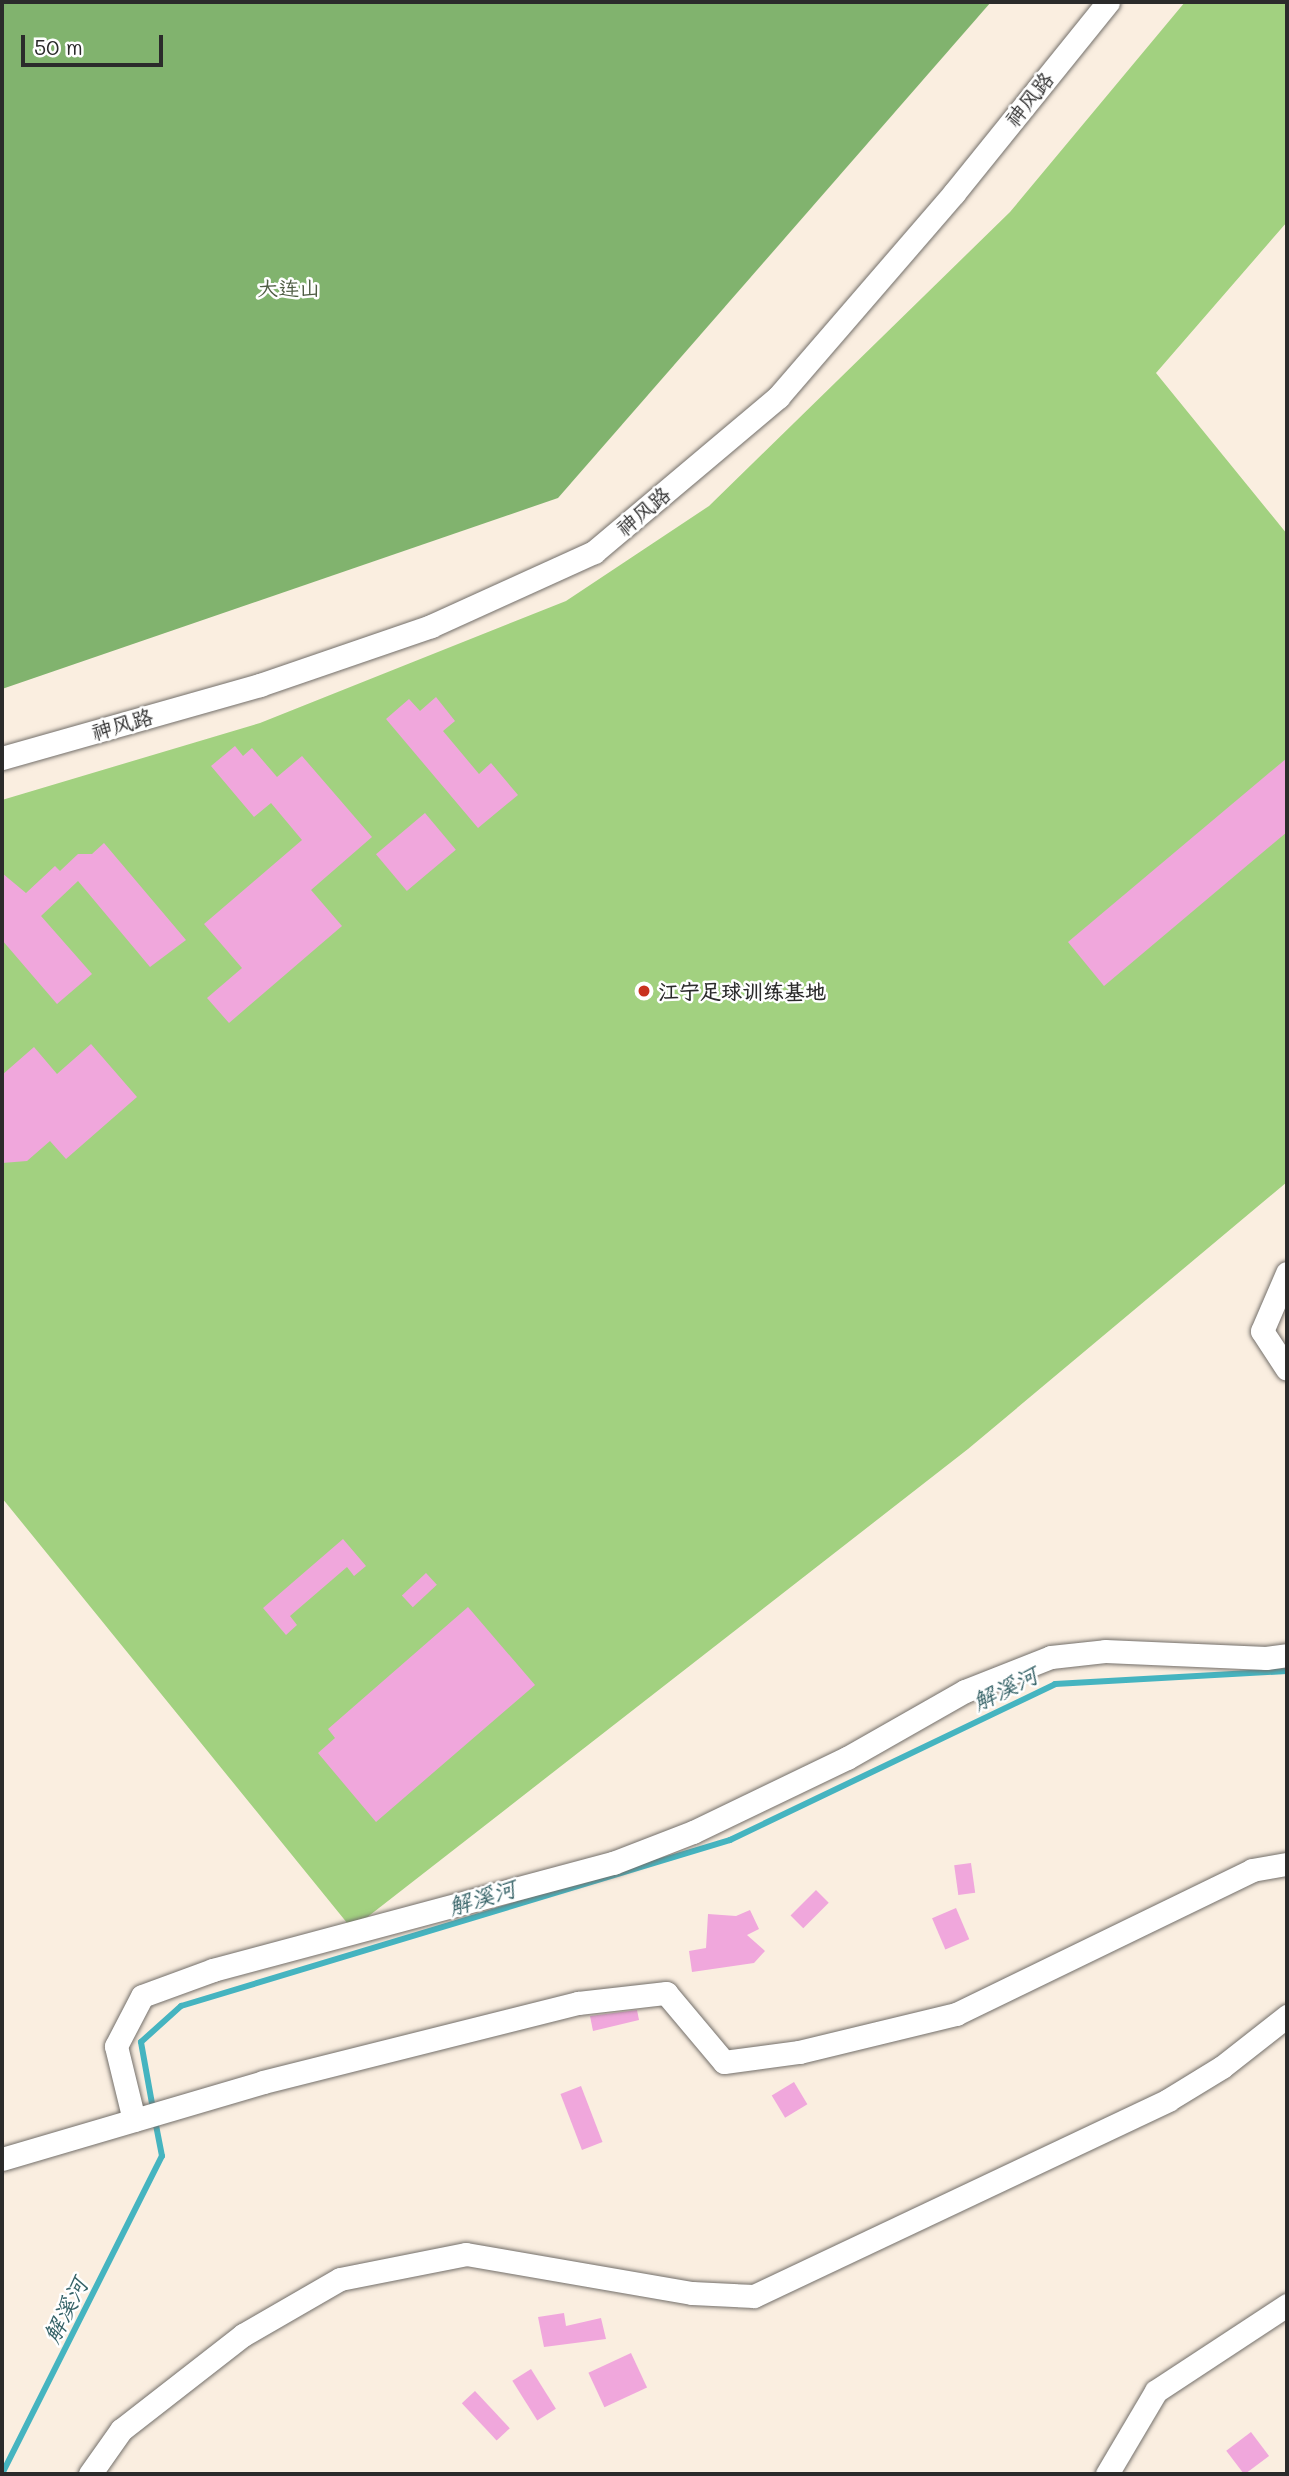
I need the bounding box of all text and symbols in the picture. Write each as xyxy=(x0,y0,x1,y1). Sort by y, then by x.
scale bar xyxy=(24,21,166,65)
text: 50 m xyxy=(34,33,83,60)
street label: 神风路 xyxy=(999,67,1059,131)
park label: 大连山 xyxy=(258,275,320,301)
street label: 神风路 xyxy=(611,481,675,541)
street label: 神风路 xyxy=(88,703,156,745)
place label: 江宁足球训练基地 xyxy=(658,978,826,1004)
marker: 江宁足球训练基地 xyxy=(636,983,652,999)
water label: 解溪河 xyxy=(968,1660,1042,1716)
water label: 解溪河 xyxy=(445,1874,519,1920)
water label: 解溪河 xyxy=(37,2273,93,2347)

